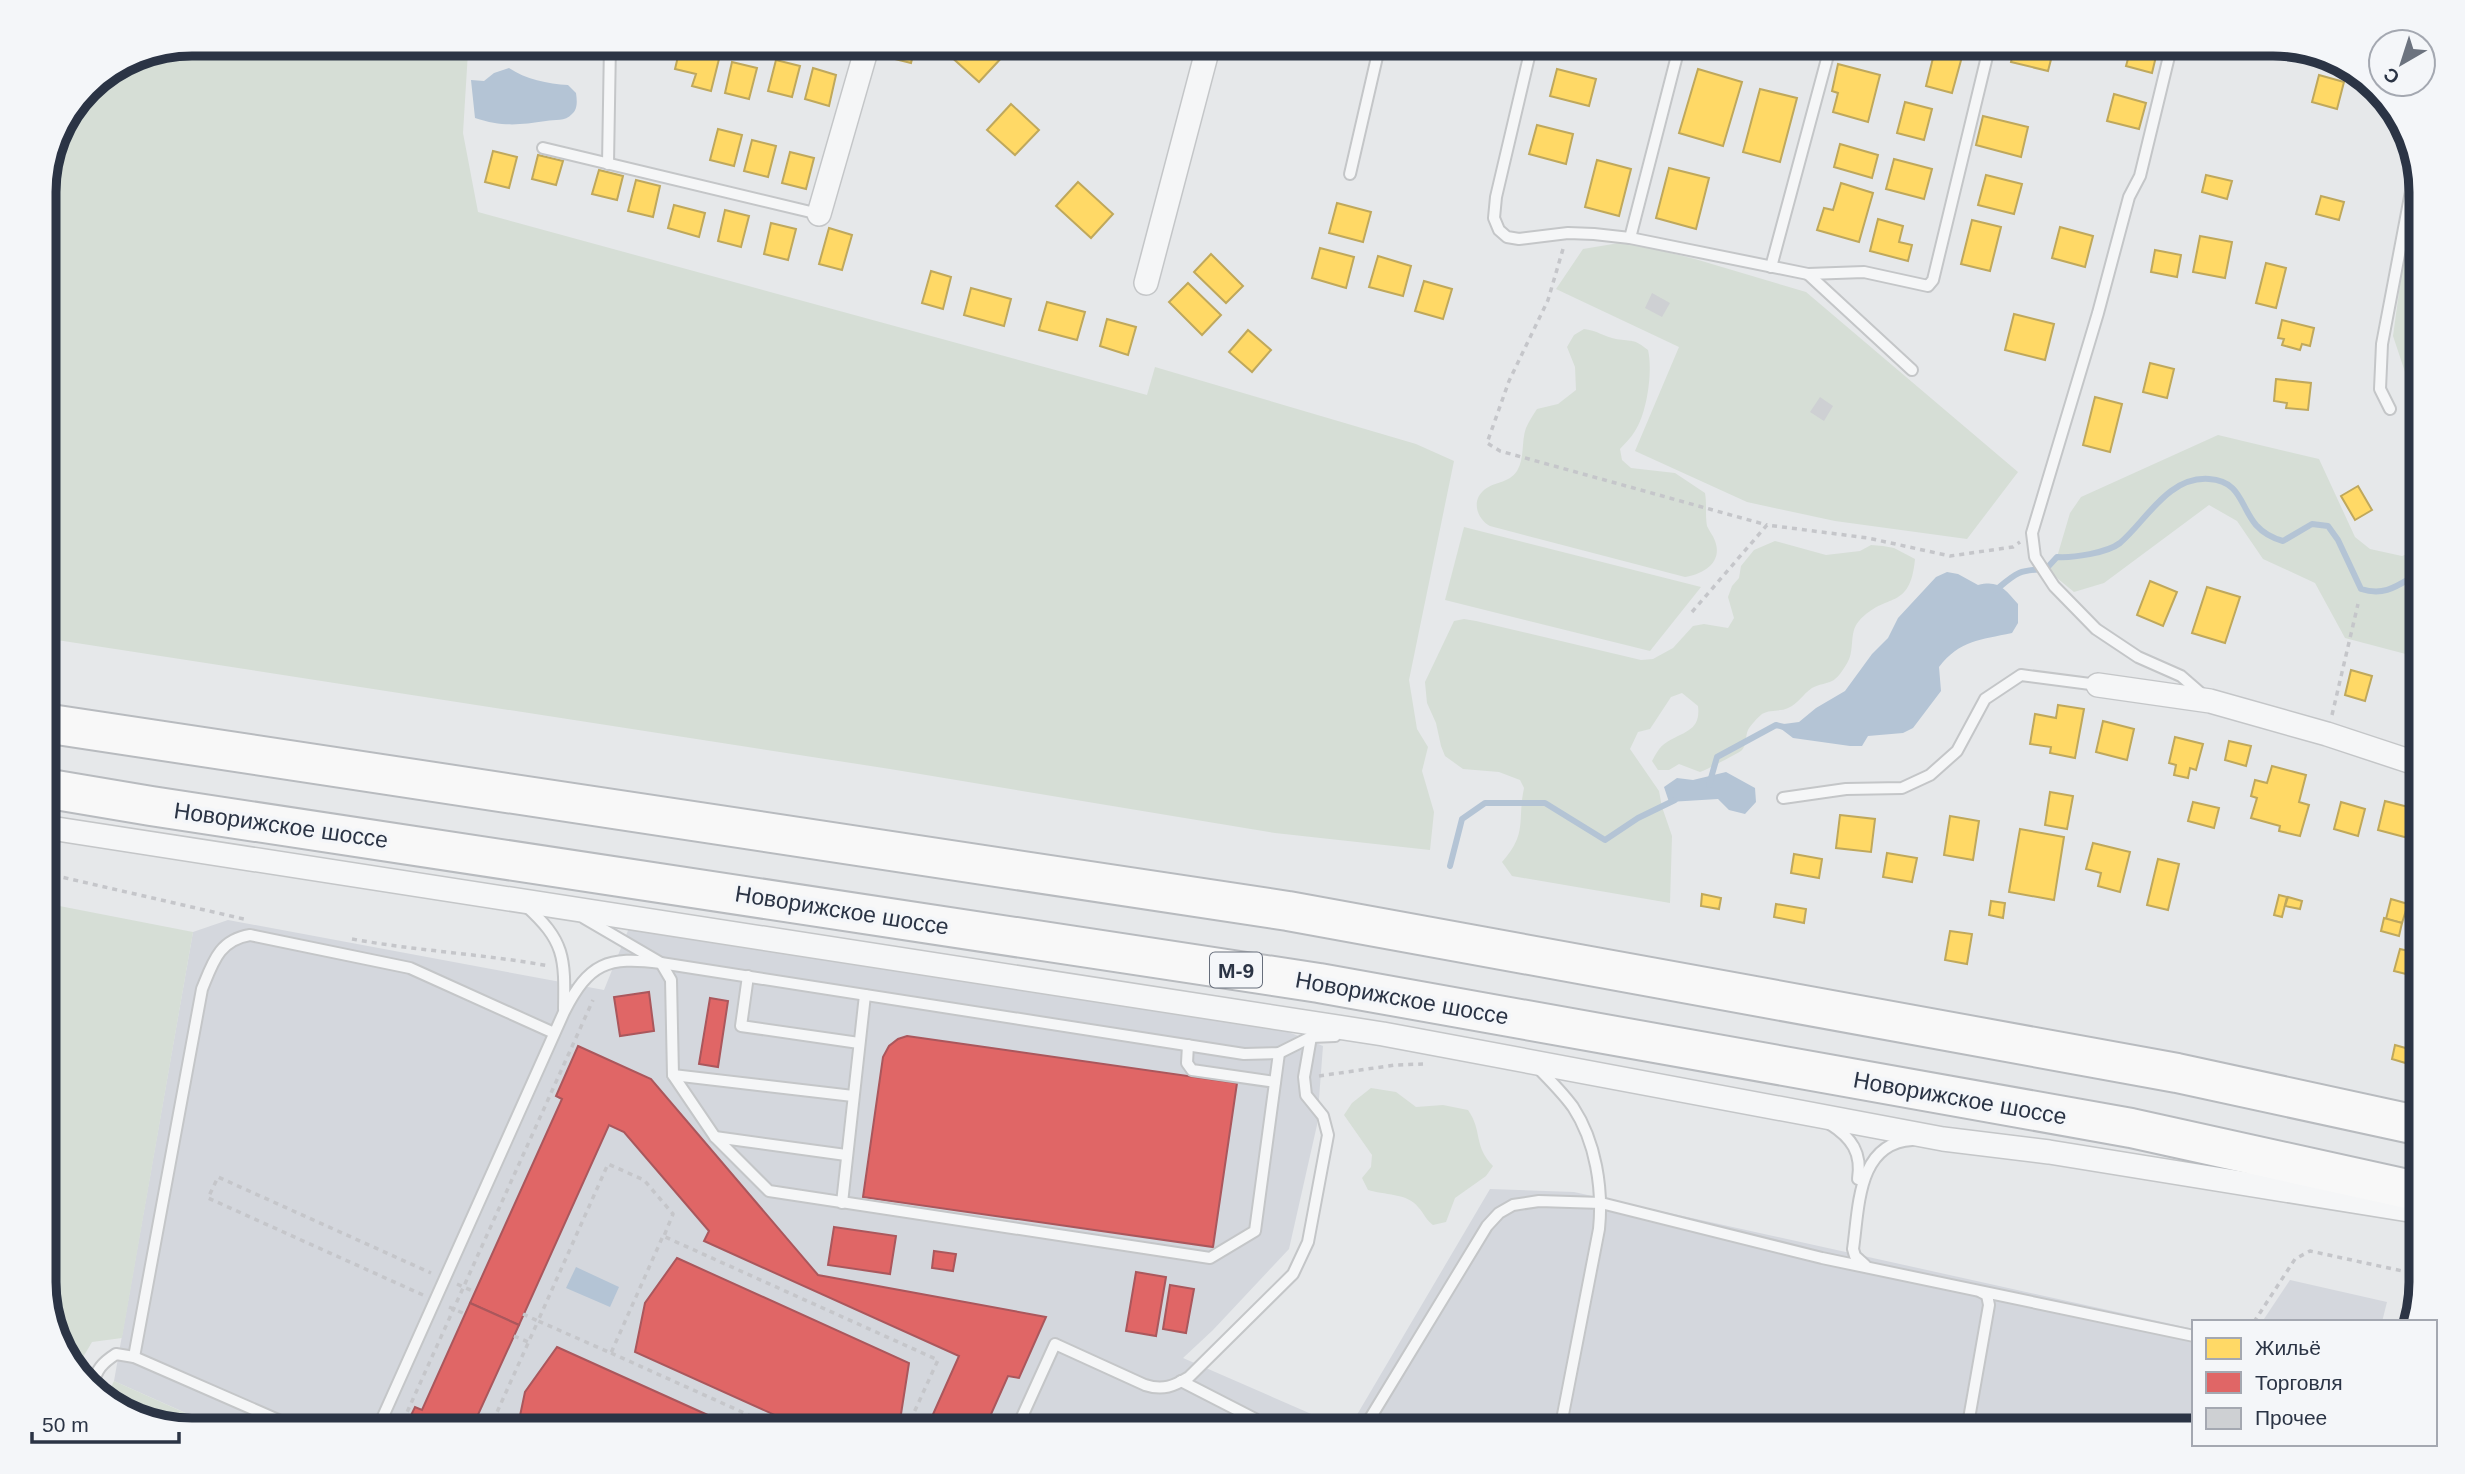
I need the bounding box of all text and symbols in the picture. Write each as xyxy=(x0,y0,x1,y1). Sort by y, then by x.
north arrow xyxy=(2367,28,2437,98)
text: С xyxy=(2379,63,2404,88)
street label: Новорижское шоссе xyxy=(172,797,390,853)
street label: Новорижское шоссе xyxy=(733,880,951,940)
road number: М-9 xyxy=(1210,953,1262,988)
street label: Новорижское шоссе xyxy=(1293,966,1511,1030)
street label: Новорижское шоссе xyxy=(1851,1066,2069,1130)
legend xyxy=(2192,1320,2437,1446)
text: Жильё xyxy=(2255,1336,2321,1359)
text: Торговля xyxy=(2255,1371,2343,1394)
scale bar xyxy=(32,1400,178,1444)
text: Прочее xyxy=(2255,1406,2327,1429)
text: 50 m xyxy=(42,1413,89,1436)

